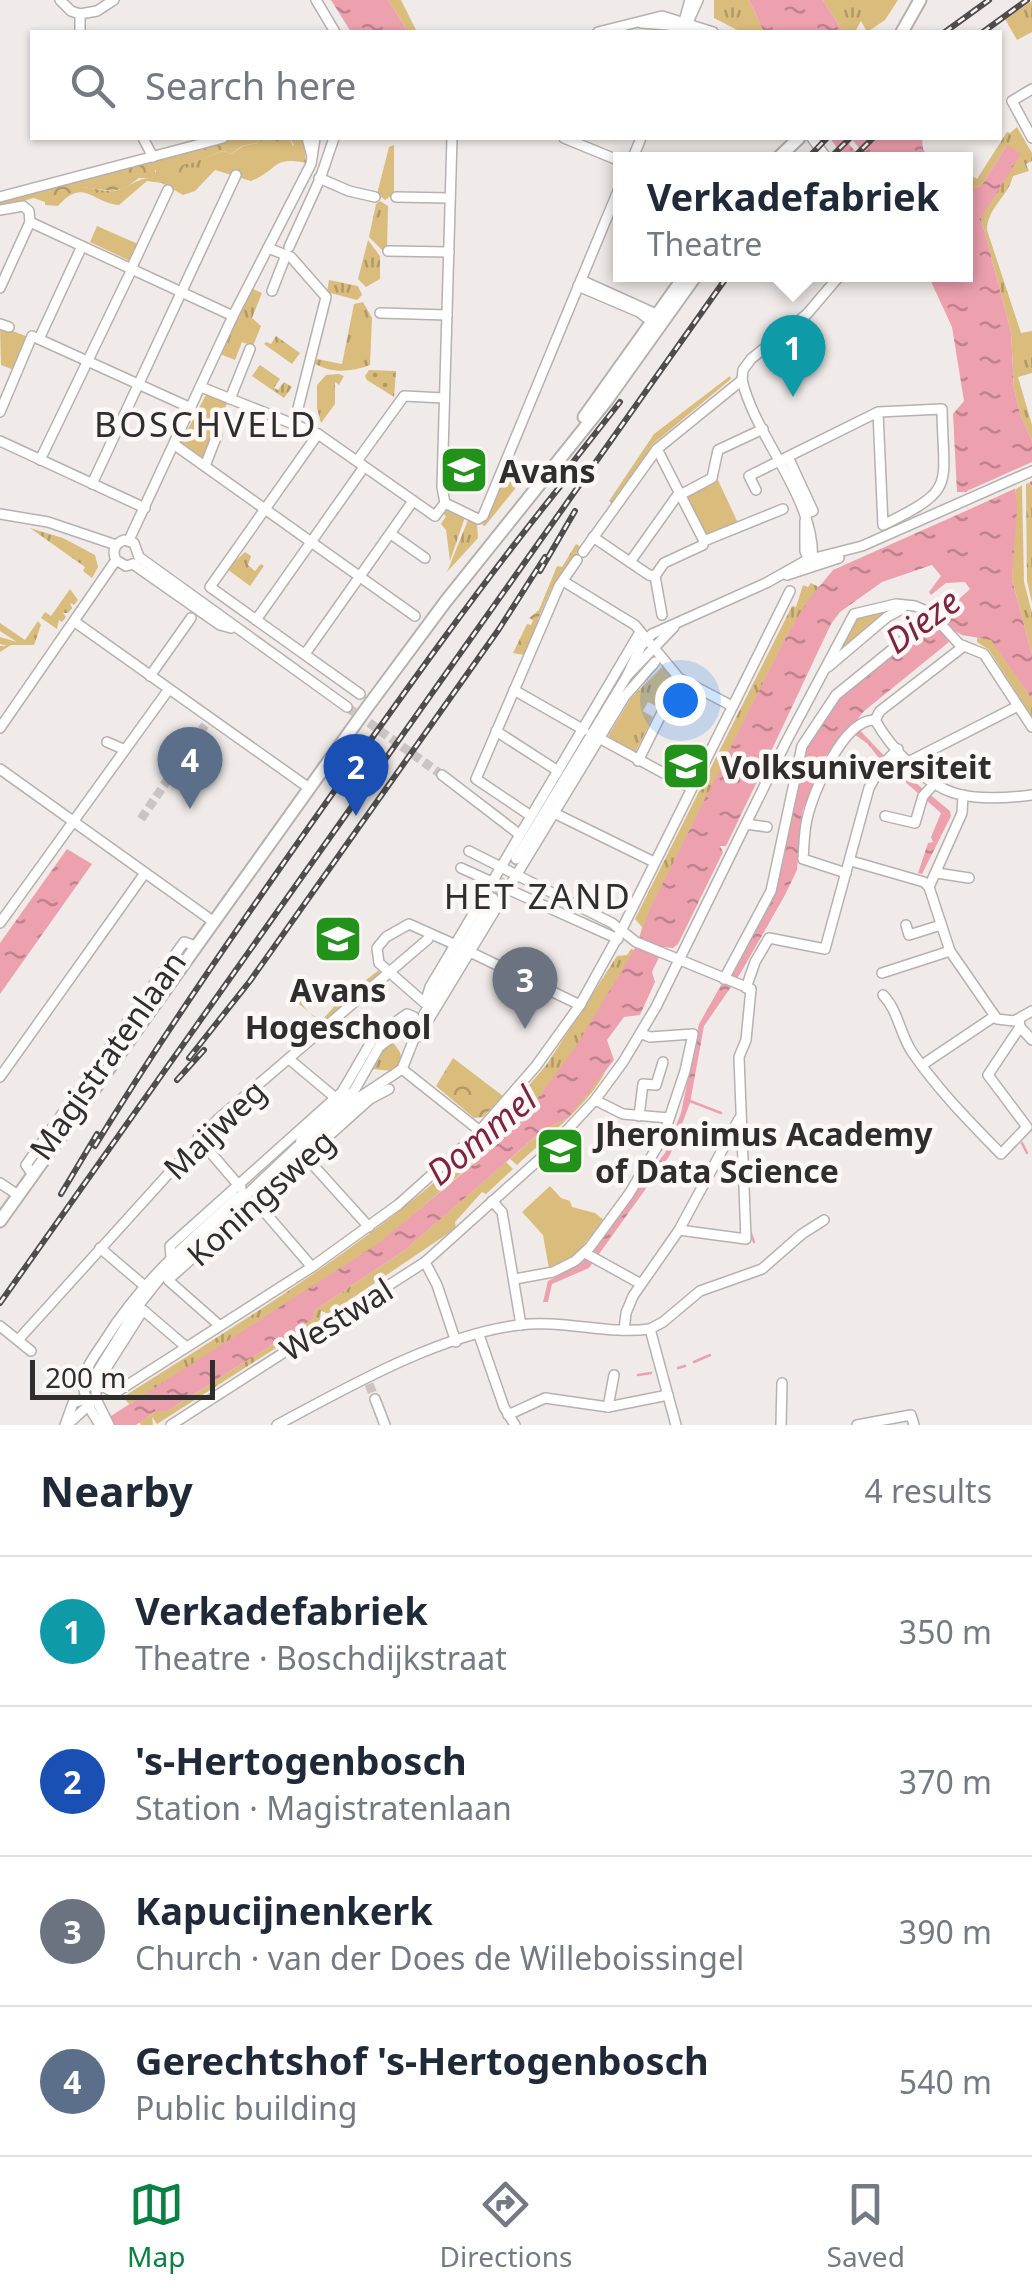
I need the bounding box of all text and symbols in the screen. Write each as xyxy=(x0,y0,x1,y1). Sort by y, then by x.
search box xyxy=(30,30,1002,140)
icon: search xyxy=(65,58,120,113)
text: Search here xyxy=(145,59,356,111)
popup xyxy=(613,152,973,282)
text: Verkadefabriek xyxy=(647,170,939,222)
text: Theatre xyxy=(647,222,762,265)
pin: 1 xyxy=(760,314,826,397)
district label: BOSCHVELD xyxy=(94,400,318,447)
school or university icon: Avans xyxy=(438,444,490,496)
place label: Avans xyxy=(499,449,595,492)
water label: Dieze xyxy=(875,577,969,663)
your location xyxy=(655,675,706,726)
pin: 4 xyxy=(158,726,222,809)
pin: 2 xyxy=(324,734,388,816)
school or university icon: Volksuniversiteit xyxy=(660,740,712,792)
place label: Volksuniversiteit xyxy=(721,745,992,788)
district label: HET ZAND xyxy=(444,872,632,919)
school or university icon: Avans Hogeschool xyxy=(312,913,364,965)
street label: Magistratenlaan xyxy=(19,942,195,1168)
pin: 3 xyxy=(492,946,558,1029)
place label: Avans Hogeschool xyxy=(245,968,431,1048)
street label: Maijweg xyxy=(154,1070,274,1188)
water label: Dommel xyxy=(416,1074,547,1195)
place label: Jheronimus Academy of Data Science xyxy=(592,1112,933,1192)
street label: Koningsweg xyxy=(177,1119,343,1275)
school or university icon: Jheronimus Academy of Data Science xyxy=(534,1125,586,1177)
street label: Westwal xyxy=(271,1268,401,1370)
scale bar xyxy=(30,1355,215,1400)
text: 200 m xyxy=(45,1358,127,1396)
text: Nearby xyxy=(40,1462,193,1519)
text: 4 results xyxy=(865,1469,992,1512)
text: Verkadefabriek xyxy=(135,1584,428,1636)
text: 1 xyxy=(63,1610,82,1653)
text: 350 m xyxy=(899,1610,992,1653)
text: Theatre · Boschdijkstraat xyxy=(135,1636,507,1679)
text: 's-Hertogenbosch xyxy=(135,1734,467,1786)
text: 2 xyxy=(63,1760,82,1803)
text: 370 m xyxy=(899,1760,992,1803)
text: Station · Magistratenlaan xyxy=(135,1786,512,1829)
text: Kapucijnenkerk xyxy=(135,1884,433,1936)
text: 3 xyxy=(63,1910,82,1953)
text: 390 m xyxy=(899,1910,992,1953)
text: Church · van der Does de Willeboissingel xyxy=(135,1936,744,1979)
text: Gerechtshof 's-Hertogenbosch xyxy=(135,2034,709,2086)
text: 4 xyxy=(63,2060,82,2103)
text: 540 m xyxy=(899,2060,992,2103)
text: Public building xyxy=(135,2086,357,2129)
tab: Map xyxy=(127,2177,185,2275)
tab: Directions xyxy=(440,2177,572,2275)
tab: Saved xyxy=(827,2177,905,2275)

